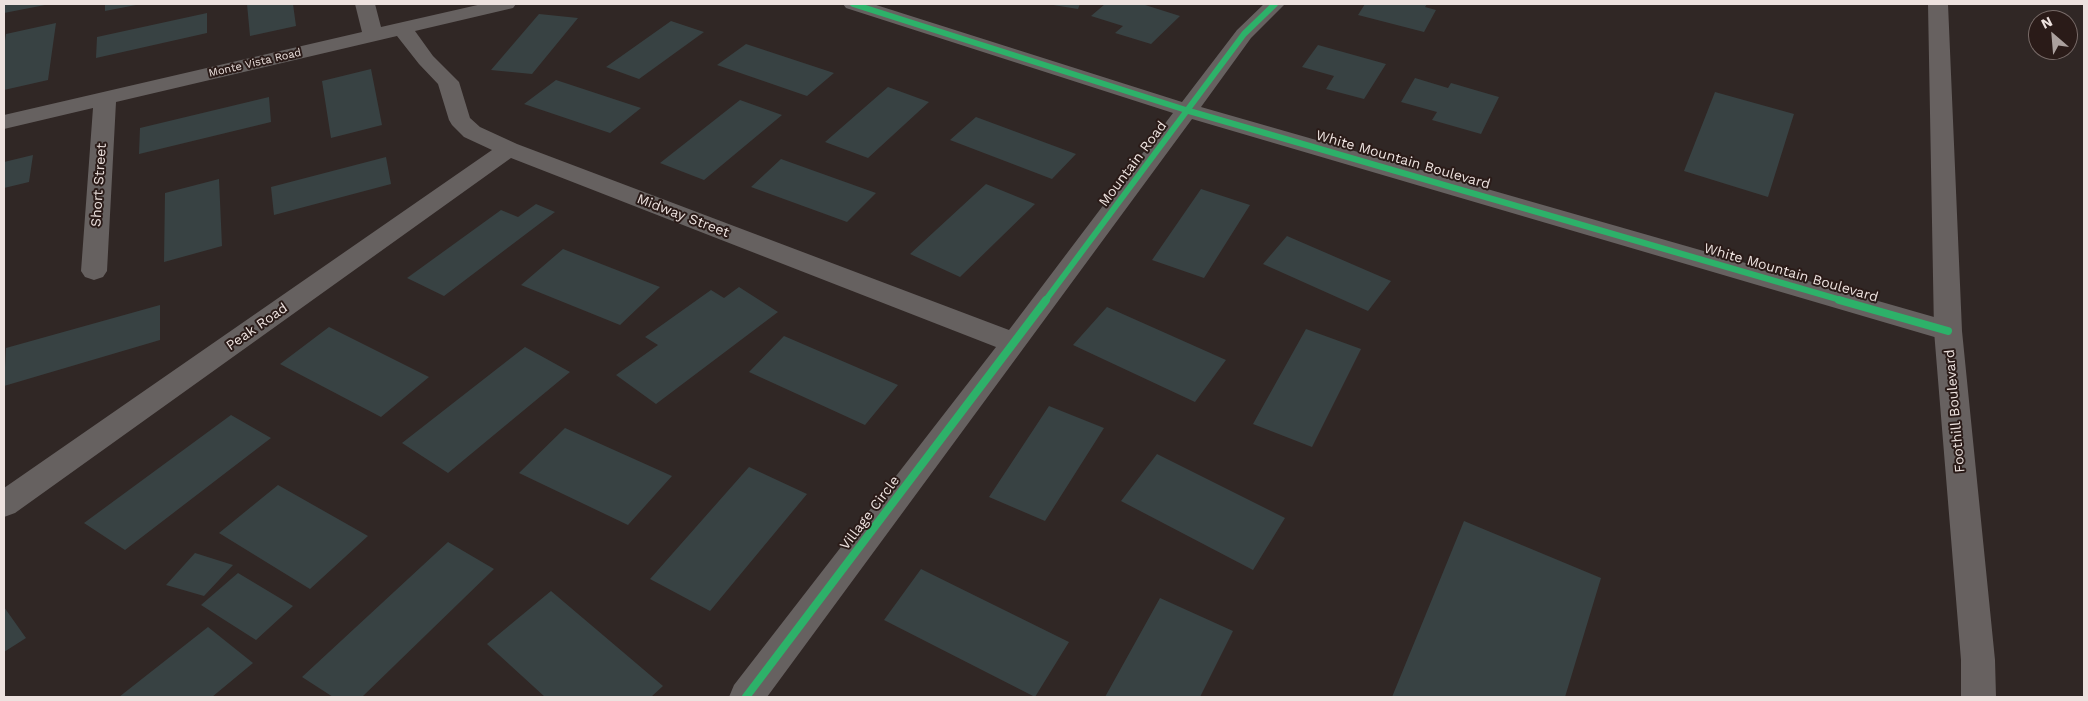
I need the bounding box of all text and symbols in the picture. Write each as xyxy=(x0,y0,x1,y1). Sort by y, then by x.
north arrow xyxy=(2028,10,2078,60)
text: N xyxy=(2038,13,2055,32)
street label: Monte Vista Road xyxy=(207,46,303,80)
street label: Mountain Road xyxy=(1095,118,1171,210)
street label: White Mountain Boulevard xyxy=(1314,127,1492,193)
street label: Short Street xyxy=(88,142,110,228)
street label: Midway Street xyxy=(634,191,732,241)
street label: White Mountain Boulevard xyxy=(1702,240,1880,306)
street label: Peak Road xyxy=(223,300,291,354)
street label: Foothill Boulevard xyxy=(1941,349,1969,473)
street label: Village Circle xyxy=(837,473,903,553)

